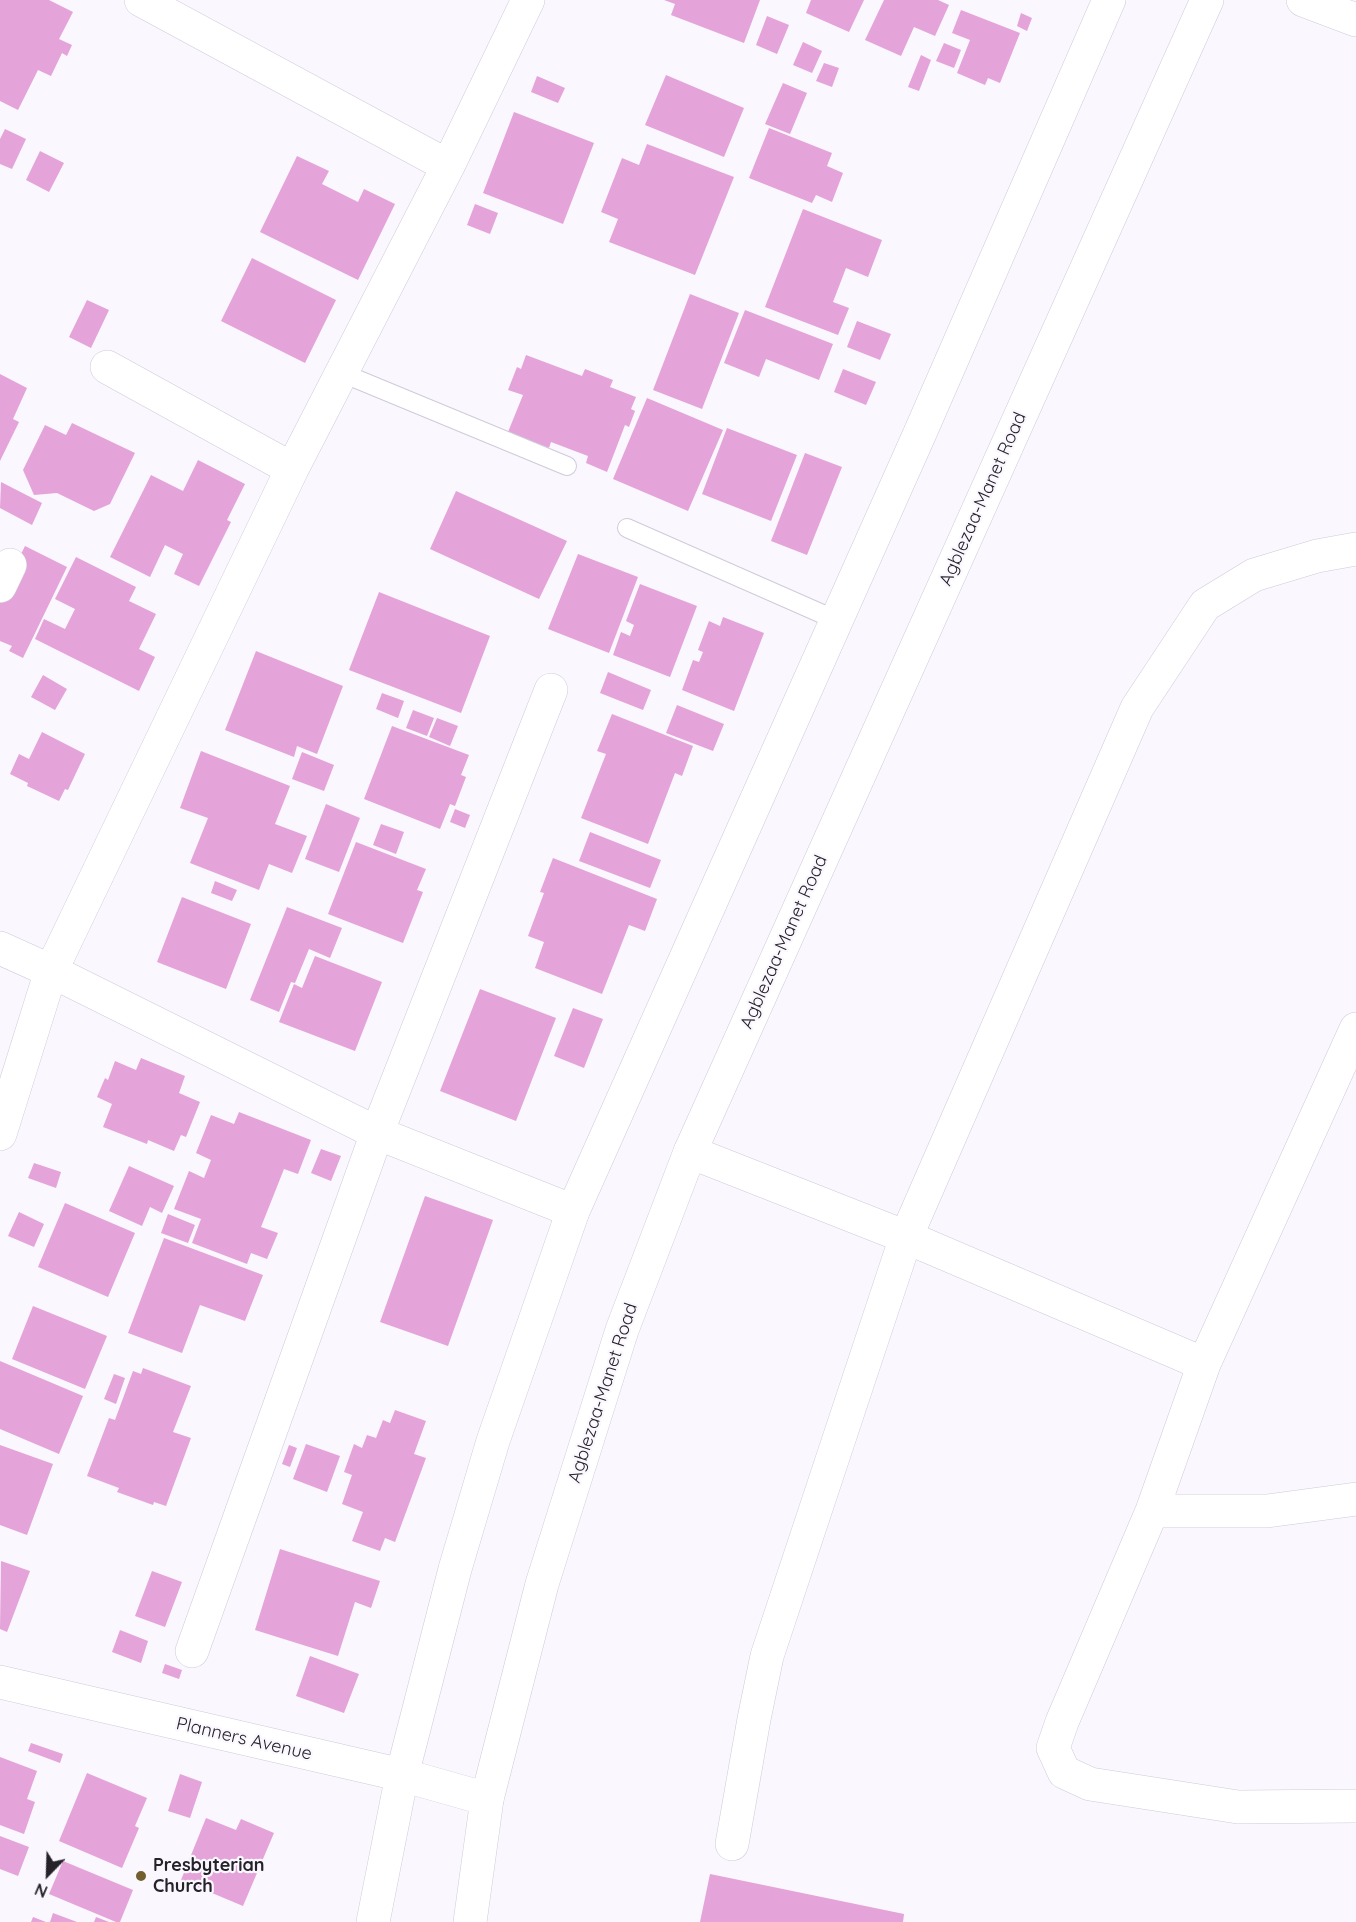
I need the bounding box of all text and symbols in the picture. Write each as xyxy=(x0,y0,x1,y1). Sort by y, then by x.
street label: Agblezaa-Manet Road xyxy=(935,409,1031,589)
street label: Agblezaa-Manet Road xyxy=(736,852,832,1032)
street label: Agblezaa-Manet Road xyxy=(564,1300,642,1486)
street label: Planners Avenue xyxy=(174,1713,314,1765)
north arrow xyxy=(18,1844,78,1904)
place label: Presbyterian Church xyxy=(153,1855,264,1898)
marker: Presbyterian Church xyxy=(134,1869,148,1883)
text: N xyxy=(32,1879,50,1902)

